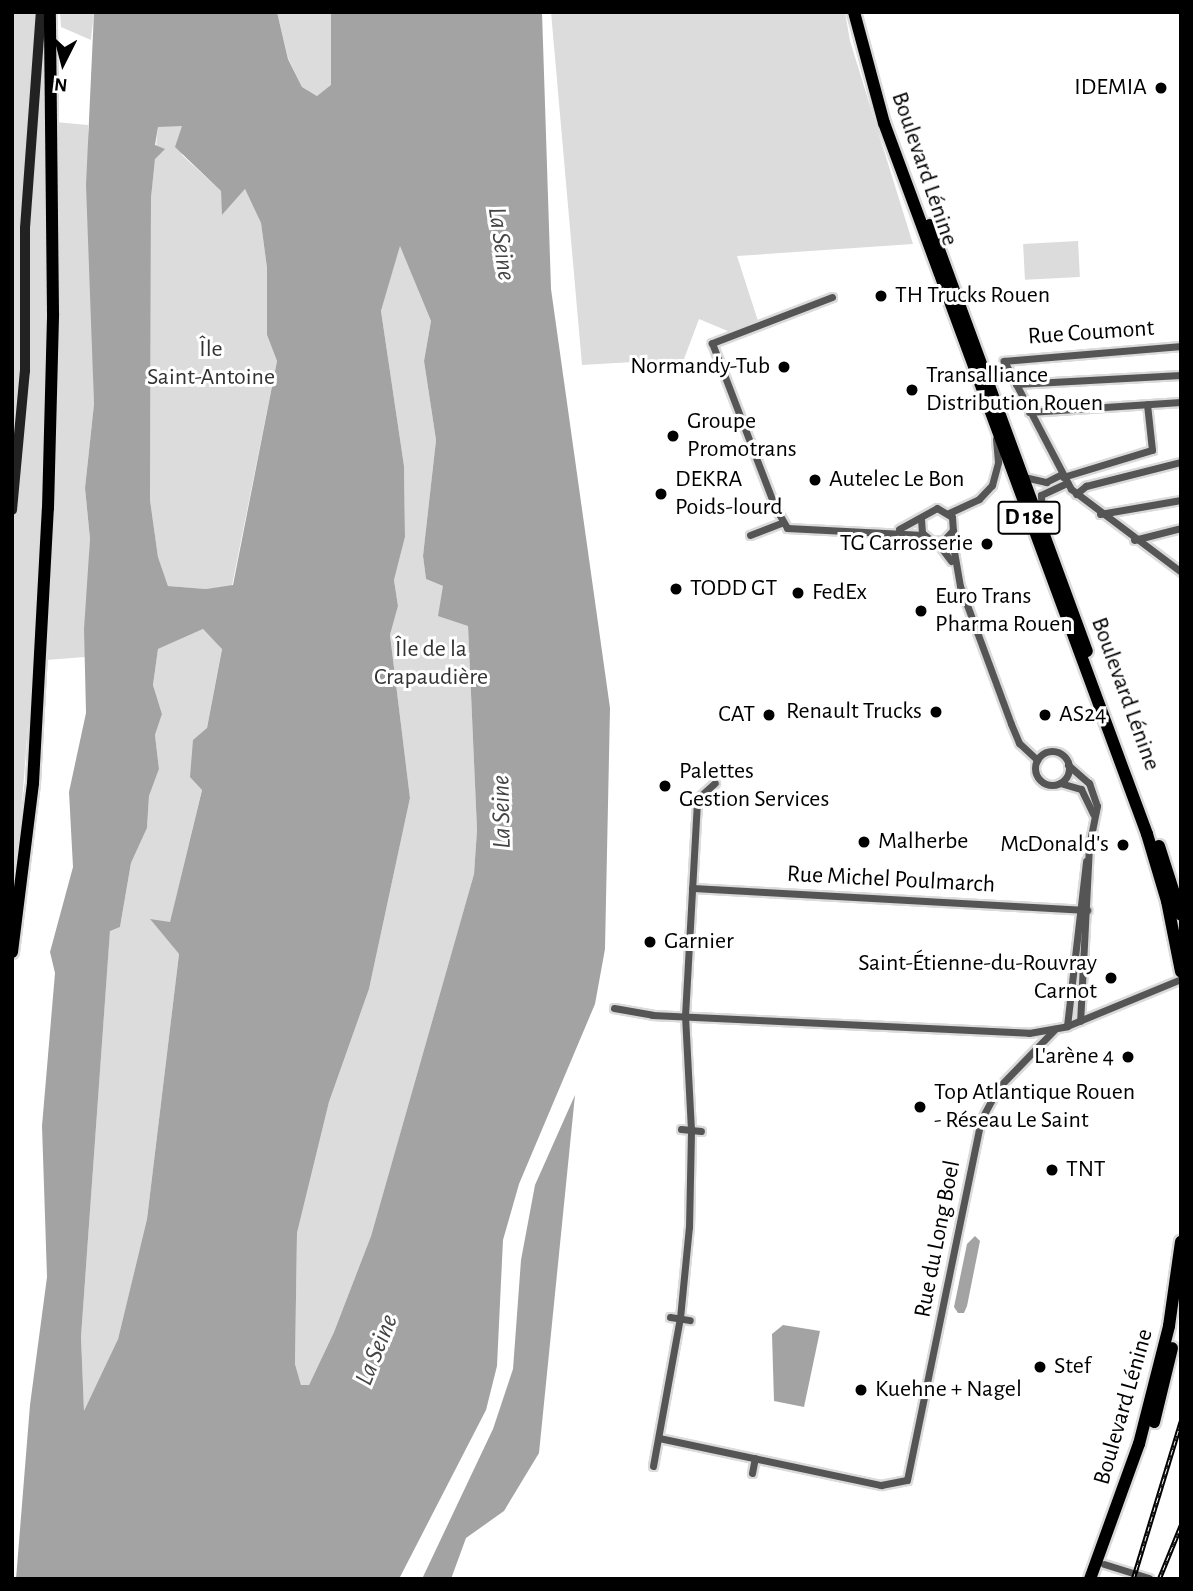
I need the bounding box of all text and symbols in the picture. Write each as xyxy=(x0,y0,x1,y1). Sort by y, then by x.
north arrow xyxy=(28,28,98,98)
text: N xyxy=(53,74,68,95)
place label: IDEMIA xyxy=(1074,74,1147,102)
marker: IDEMIA xyxy=(1153,80,1169,96)
street label: Boulevard Lénine xyxy=(884,88,964,250)
water label: La Seine xyxy=(480,205,522,283)
place label: TH Trucks Rouen xyxy=(895,282,1050,310)
marker: TH Trucks Rouen xyxy=(873,288,889,304)
street label: Rue Coumont xyxy=(1027,314,1155,352)
park label: Île Saint-Antoine xyxy=(147,336,275,392)
place label: Normandy-Tub xyxy=(630,353,770,381)
marker: Normandy-Tub xyxy=(776,359,792,375)
place label: Transalliance Distribution Rouen xyxy=(926,362,1103,418)
marker: Transalliance Distribution Rouen xyxy=(904,382,920,398)
place label: Groupe Promotrans xyxy=(687,408,797,464)
marker: Groupe Promotrans xyxy=(665,428,681,444)
place label: DEKRA Poids-lourd xyxy=(675,466,783,522)
place label: Autelec Le Bon xyxy=(829,466,964,494)
marker: Autelec Le Bon xyxy=(807,472,823,488)
marker: DEKRA Poids-lourd xyxy=(653,486,669,502)
road number: D 18e xyxy=(996,498,1062,538)
place label: TG Carrosserie xyxy=(840,530,973,558)
marker: TG Carrosserie xyxy=(979,536,995,552)
place label: TODD GT xyxy=(690,575,777,603)
place label: FedEx xyxy=(812,579,867,607)
marker: TODD GT xyxy=(668,581,684,597)
place label: Euro Trans Pharma Rouen xyxy=(935,583,1073,639)
marker: FedEx xyxy=(790,585,806,601)
marker: Euro Trans Pharma Rouen xyxy=(913,603,929,619)
street label: Boulevard Lénine xyxy=(1084,614,1166,774)
park label: Île de la Crapaudière xyxy=(374,636,488,692)
place label: Renault Trucks xyxy=(786,698,922,726)
place label: CAT xyxy=(718,701,755,729)
place label: AS24 xyxy=(1059,701,1107,729)
marker: Renault Trucks xyxy=(928,704,944,720)
marker: CAT xyxy=(761,707,777,723)
marker: AS24 xyxy=(1037,707,1053,723)
place label: Palettes Gestion Services xyxy=(679,758,829,814)
water label: La Seine xyxy=(486,775,518,849)
marker: Palettes Gestion Services xyxy=(657,778,673,794)
place label: Malherbe xyxy=(878,828,968,856)
place label: McDonald's xyxy=(1000,831,1109,859)
marker: Malherbe xyxy=(856,834,872,850)
marker: McDonald's xyxy=(1115,837,1131,853)
street label: Rue Michel Poulmarch xyxy=(786,860,996,900)
place label: Garnier xyxy=(664,928,734,956)
marker: Garnier xyxy=(642,934,658,950)
place label: Saint-Étienne-du-Rouvray Carnot xyxy=(858,950,1097,1006)
marker: Saint-Étienne-du-Rouvray Carnot xyxy=(1103,970,1119,986)
place label: L'arène 4 xyxy=(1034,1043,1114,1071)
marker: L'arène 4 xyxy=(1120,1049,1136,1065)
place label: Top Atlantique Rouen - Réseau Le Saint xyxy=(934,1079,1135,1135)
marker: Top Atlantique Rouen - Réseau Le Saint xyxy=(912,1099,928,1115)
place label: TNT xyxy=(1066,1156,1106,1184)
street label: Rue du Long Boel xyxy=(909,1158,967,1320)
marker: TNT xyxy=(1044,1162,1060,1178)
water label: La Seine xyxy=(349,1310,405,1390)
street label: Boulevard Lénine xyxy=(1088,1326,1160,1488)
place label: Stef xyxy=(1054,1353,1091,1381)
marker: Stef xyxy=(1032,1359,1048,1375)
place label: Kuehne + Nagel xyxy=(875,1376,1022,1404)
marker: Kuehne + Nagel xyxy=(853,1382,869,1398)

